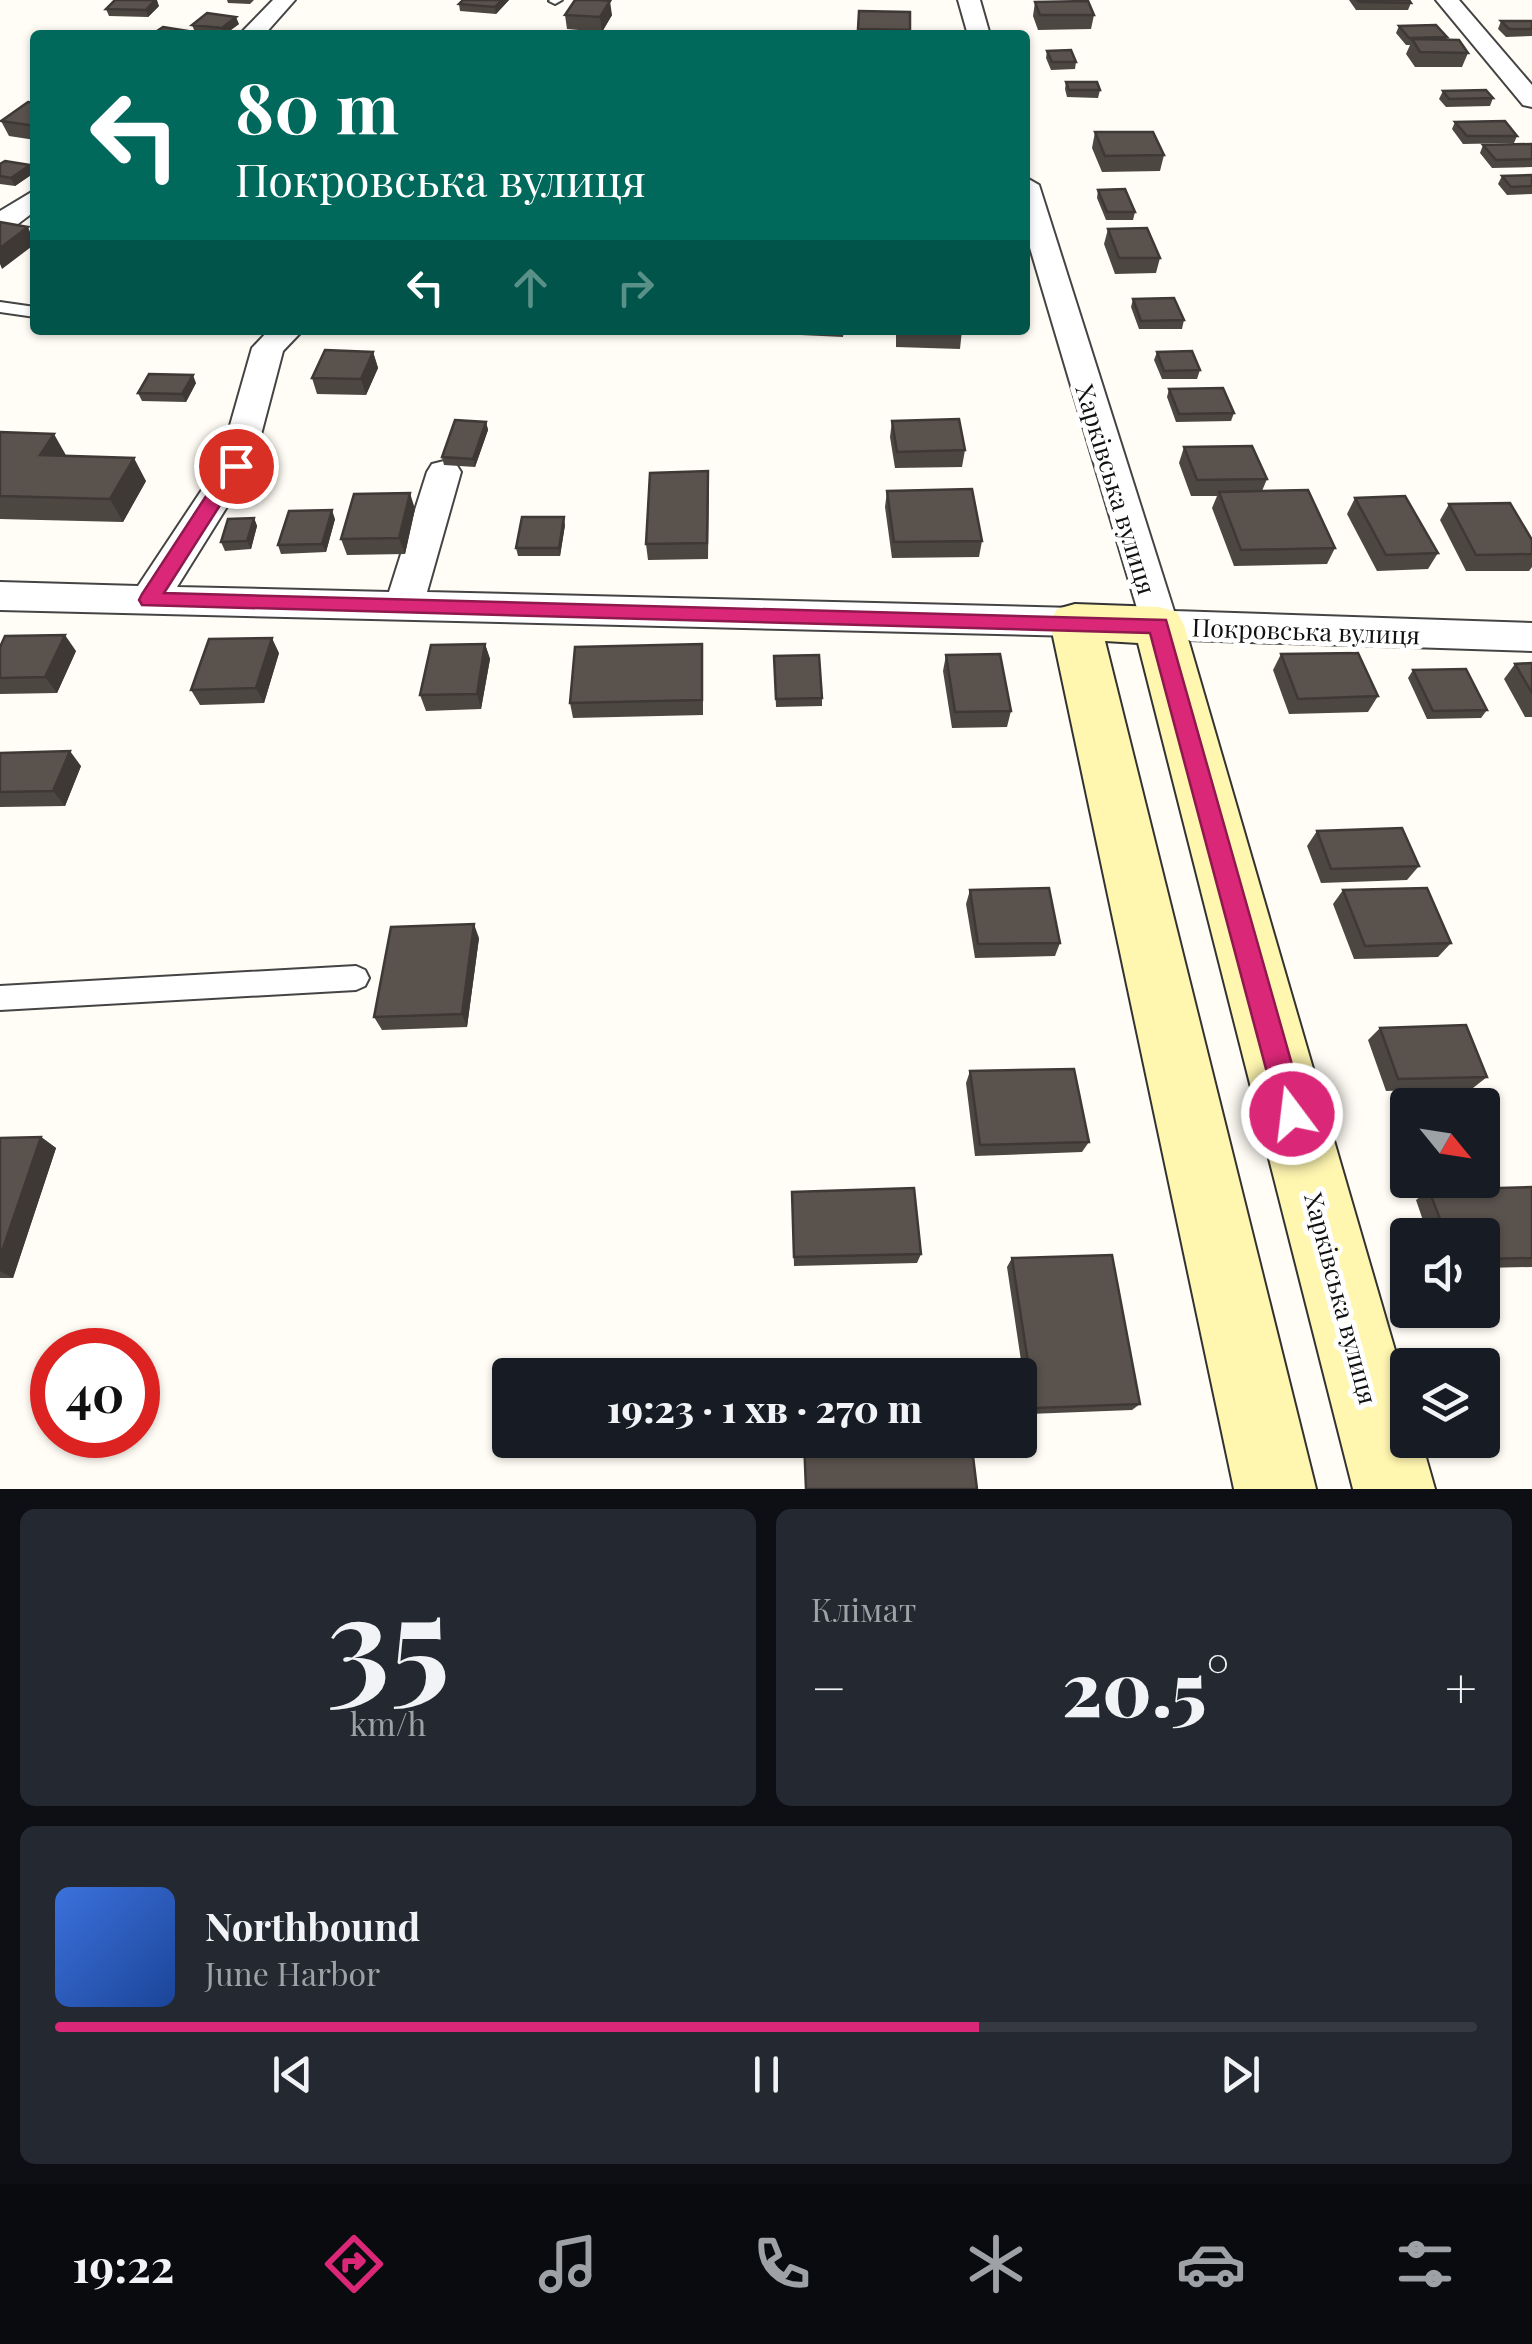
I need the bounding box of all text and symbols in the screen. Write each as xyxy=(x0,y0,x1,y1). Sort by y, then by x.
text: 80 m xyxy=(235,58,399,152)
icon: left xyxy=(70,70,200,200)
text: Покровська вулиця xyxy=(235,148,646,208)
icon: left xyxy=(398,260,453,315)
icon: ahead xyxy=(503,260,558,315)
icon: right xyxy=(608,260,663,315)
street label: Харківська вулиця xyxy=(1069,380,1165,598)
pin xyxy=(194,424,279,509)
icon: arrive xyxy=(209,439,264,494)
street label: Покровська вулиця xyxy=(1191,610,1421,650)
position arrow xyxy=(1240,1062,1344,1166)
north arrow xyxy=(1390,1088,1500,1198)
map controls xyxy=(1390,1088,1500,1458)
street label: Харківська вулиця xyxy=(1298,1188,1386,1408)
button: sound xyxy=(1390,1218,1500,1328)
speed limit sign: 40 xyxy=(30,1328,160,1458)
button: layers xyxy=(1390,1348,1500,1458)
text: 19:23 · 1 хв · 270 m xyxy=(607,1382,922,1433)
text: 35 xyxy=(326,1549,450,1723)
text: Клімат xyxy=(811,1587,916,1630)
text: 20.5° xyxy=(1062,1636,1229,1736)
text: − xyxy=(811,1649,847,1723)
text: + xyxy=(1445,1649,1477,1723)
text: km/h xyxy=(350,1701,426,1744)
text: Northbound xyxy=(205,1900,420,1951)
text: June Harbor xyxy=(205,1951,380,1994)
icon: previous xyxy=(265,2047,320,2102)
icon: pause xyxy=(739,2047,794,2102)
icon: next xyxy=(1213,2047,1268,2102)
icon: directions xyxy=(319,2229,389,2299)
icon: music xyxy=(533,2229,603,2299)
icon: phone xyxy=(747,2229,817,2299)
icon: climate xyxy=(961,2229,1031,2299)
icon: car xyxy=(1176,2229,1246,2299)
icon: filters xyxy=(1390,2229,1460,2299)
text: 19:22 xyxy=(72,2234,174,2294)

